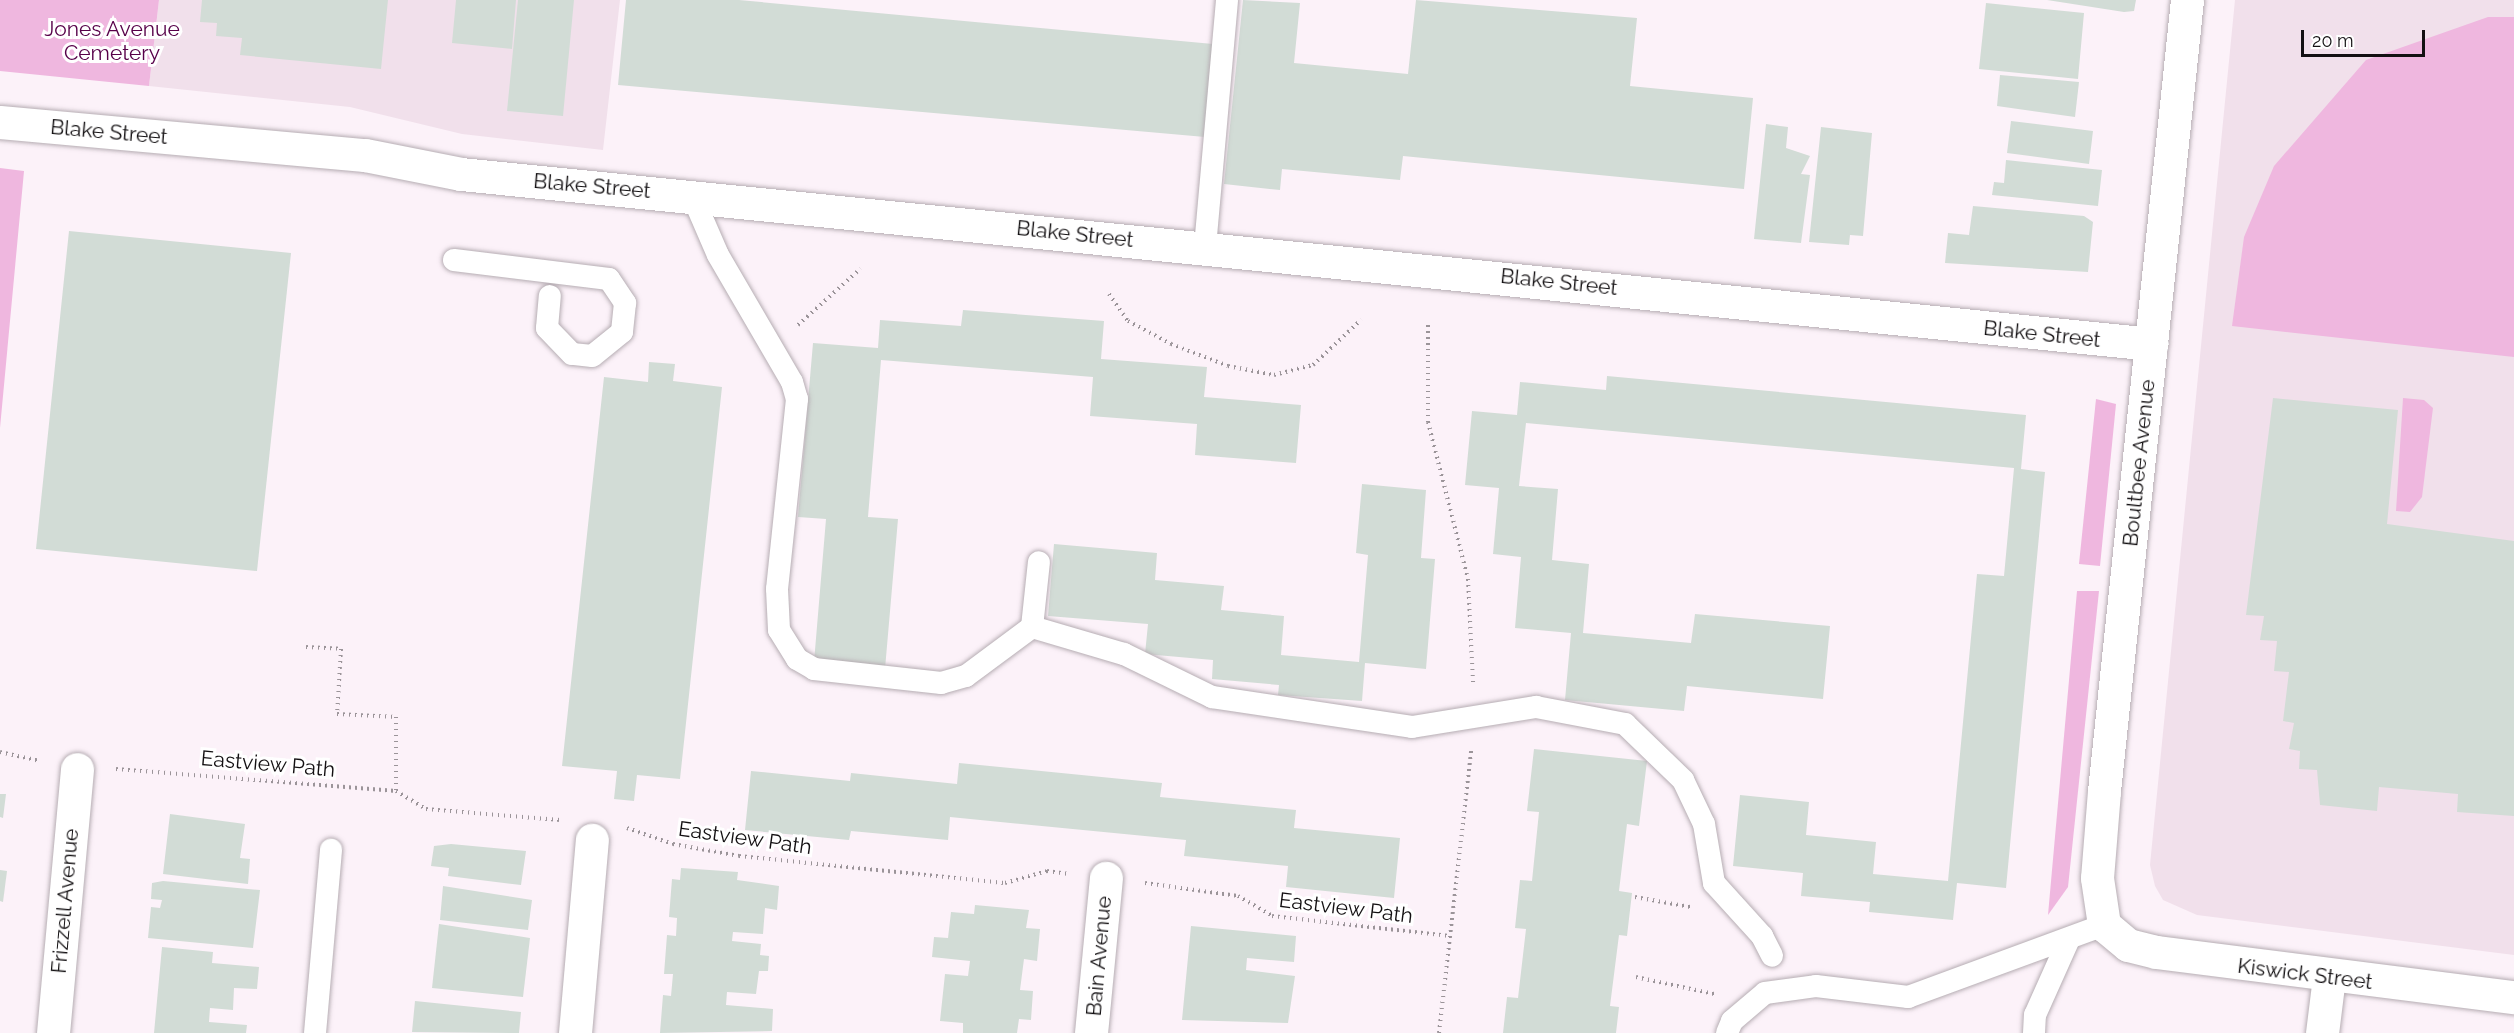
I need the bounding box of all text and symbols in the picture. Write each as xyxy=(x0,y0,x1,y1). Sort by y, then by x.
park label: Jones Avenue Cemetery xyxy=(44,16,180,66)
scale bar xyxy=(2304,18,2428,56)
text: 20 m xyxy=(2312,30,2354,51)
street label: Blake Street xyxy=(49,114,169,150)
street label: Blake Street xyxy=(532,168,652,204)
street label: Blake Street xyxy=(1015,215,1135,253)
street label: Blake Street xyxy=(1499,263,1619,301)
street label: Blake Street xyxy=(1982,315,2102,353)
street label: Boultbee Avenue xyxy=(2118,378,2160,548)
street label: Eastview Path xyxy=(200,746,336,782)
street label: Eastview Path xyxy=(676,816,814,860)
street label: Frizzell Avenue xyxy=(46,827,84,975)
street label: Eastview Path xyxy=(1277,887,1415,929)
street label: Bain Avenue xyxy=(1081,894,1117,1018)
street label: Kiswick Street xyxy=(2236,953,2374,995)

